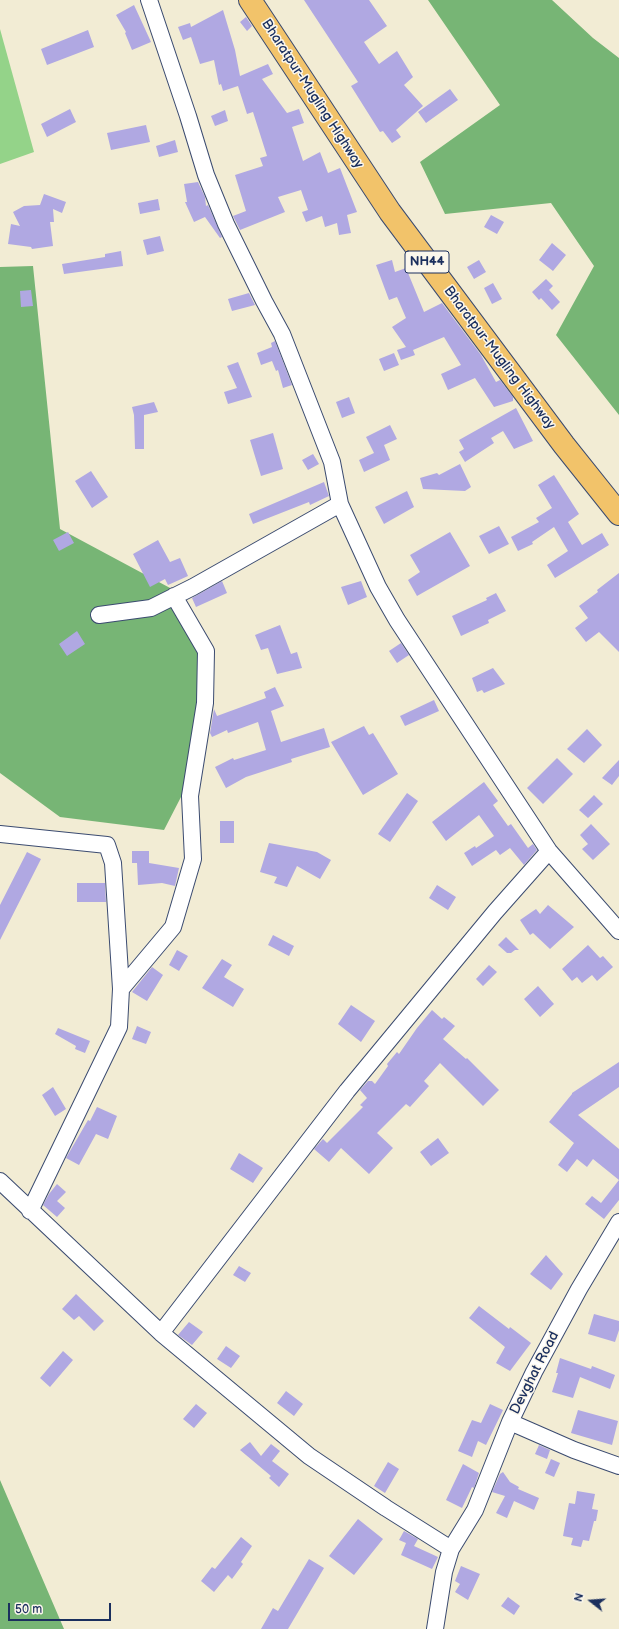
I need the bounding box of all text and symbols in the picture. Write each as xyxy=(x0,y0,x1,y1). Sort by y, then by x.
street label: Bharatpur-Mugling Highway xyxy=(257,16,367,172)
road number: NH44 xyxy=(405,251,449,273)
street label: Bharatpur-Mugling Highway xyxy=(440,283,558,433)
street label: Devghat Road xyxy=(507,1329,563,1417)
north arrow xyxy=(571,1581,611,1621)
text: N xyxy=(572,1592,586,1603)
scale bar xyxy=(10,1595,113,1621)
text: 50 m xyxy=(15,1602,42,1617)

